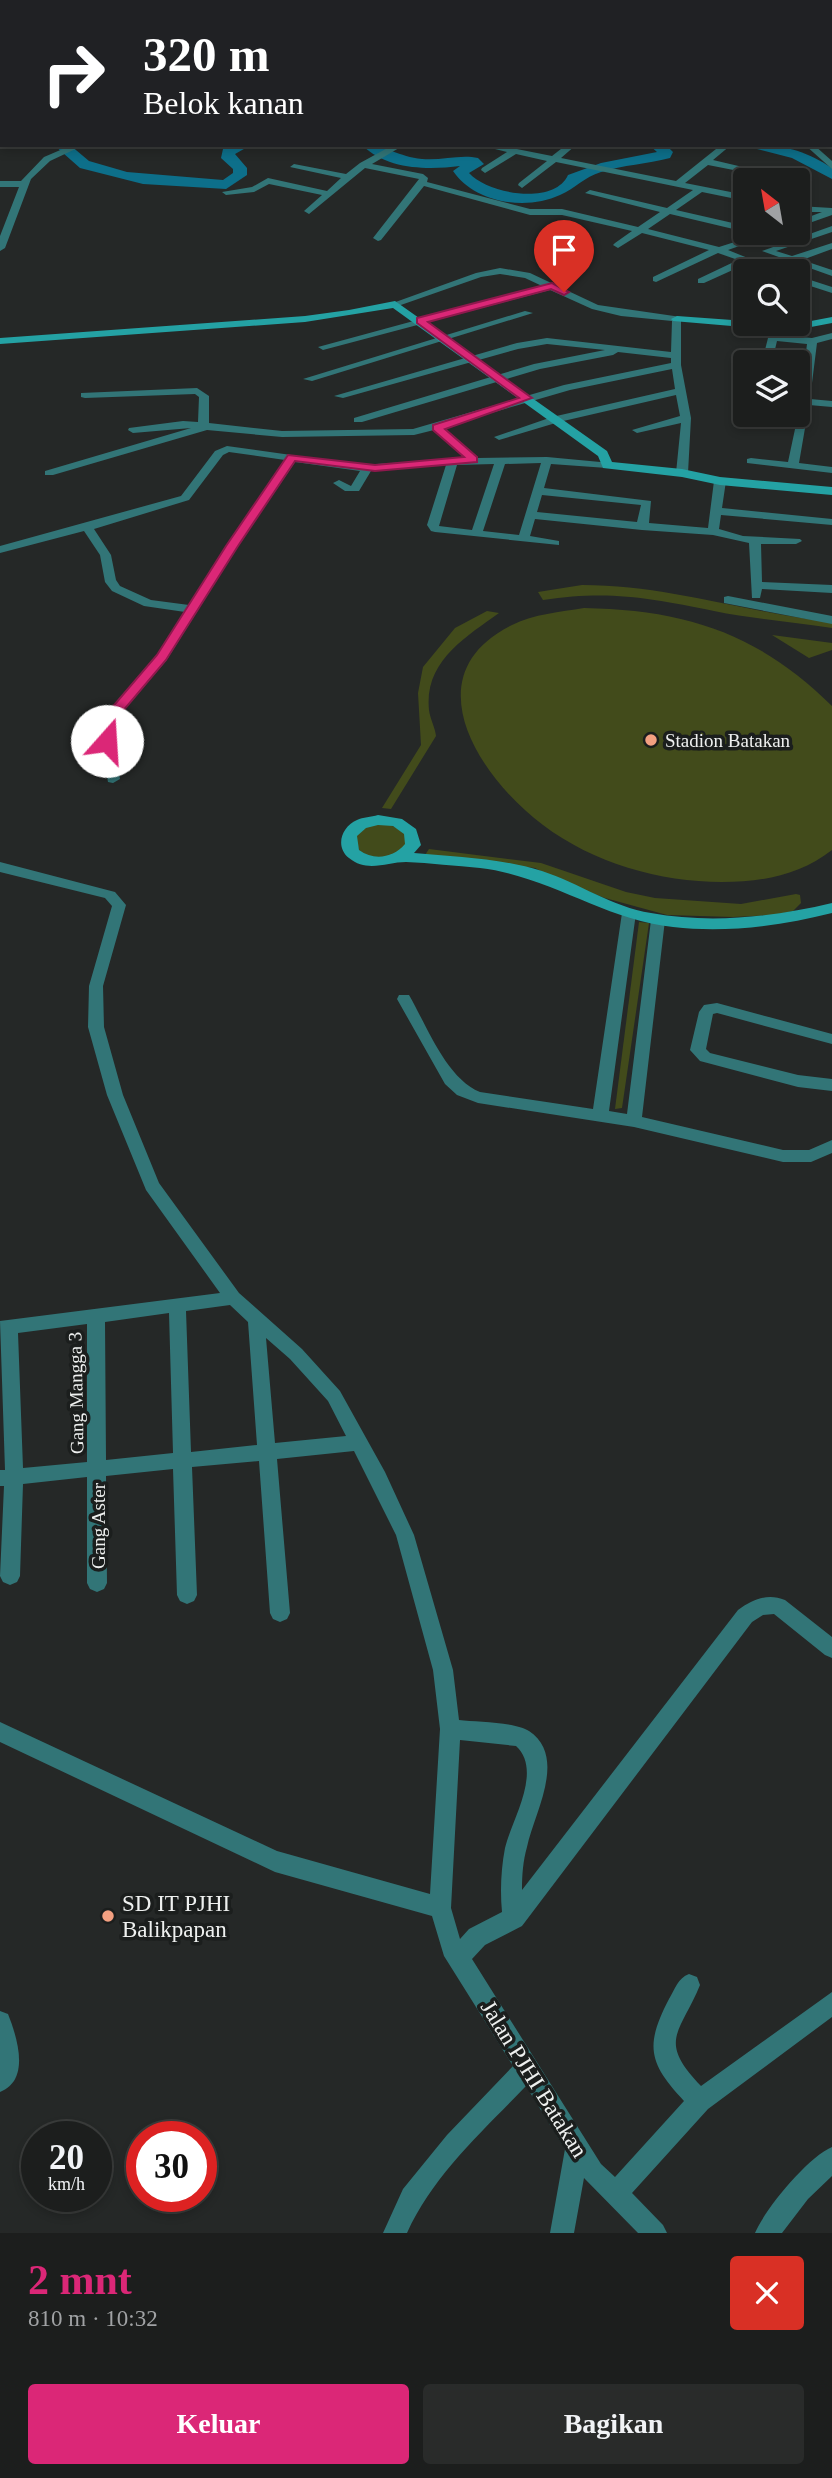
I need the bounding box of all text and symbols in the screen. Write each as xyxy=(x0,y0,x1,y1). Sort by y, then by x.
text: 320 m xyxy=(143,27,270,82)
icon: right xyxy=(28,28,119,119)
text: Belok kanan xyxy=(143,85,304,121)
north arrow xyxy=(733,168,810,245)
map controls xyxy=(733,168,810,427)
pin xyxy=(534,220,594,292)
icon: arrive xyxy=(545,231,583,269)
button: search xyxy=(733,259,810,336)
button: layers xyxy=(733,350,810,427)
position arrow xyxy=(70,704,144,778)
place label: Stadion Batakan xyxy=(665,730,791,751)
marker: Stadion Batakan xyxy=(643,732,659,748)
street label: Gang Mangga 3 xyxy=(64,1332,88,1454)
street label: Gang Aster xyxy=(88,1482,109,1569)
place label: SD IT PJHI Balikpapan xyxy=(122,1891,230,1942)
marker: SD IT PJHI Balikpapan xyxy=(100,1908,116,1924)
street label: Jalan PJHI Batakan xyxy=(476,1996,593,2162)
speed limit sign: 30 xyxy=(126,2121,217,2212)
text: 20 xyxy=(49,2138,84,2177)
text: km/h xyxy=(48,2174,85,2194)
button: close xyxy=(730,2256,804,2330)
text: 2 mnt xyxy=(28,2257,132,2303)
text: 810 m · 10:32 xyxy=(28,2306,158,2331)
button: Keluar xyxy=(28,2384,409,2464)
button: Bagikan xyxy=(423,2384,804,2464)

